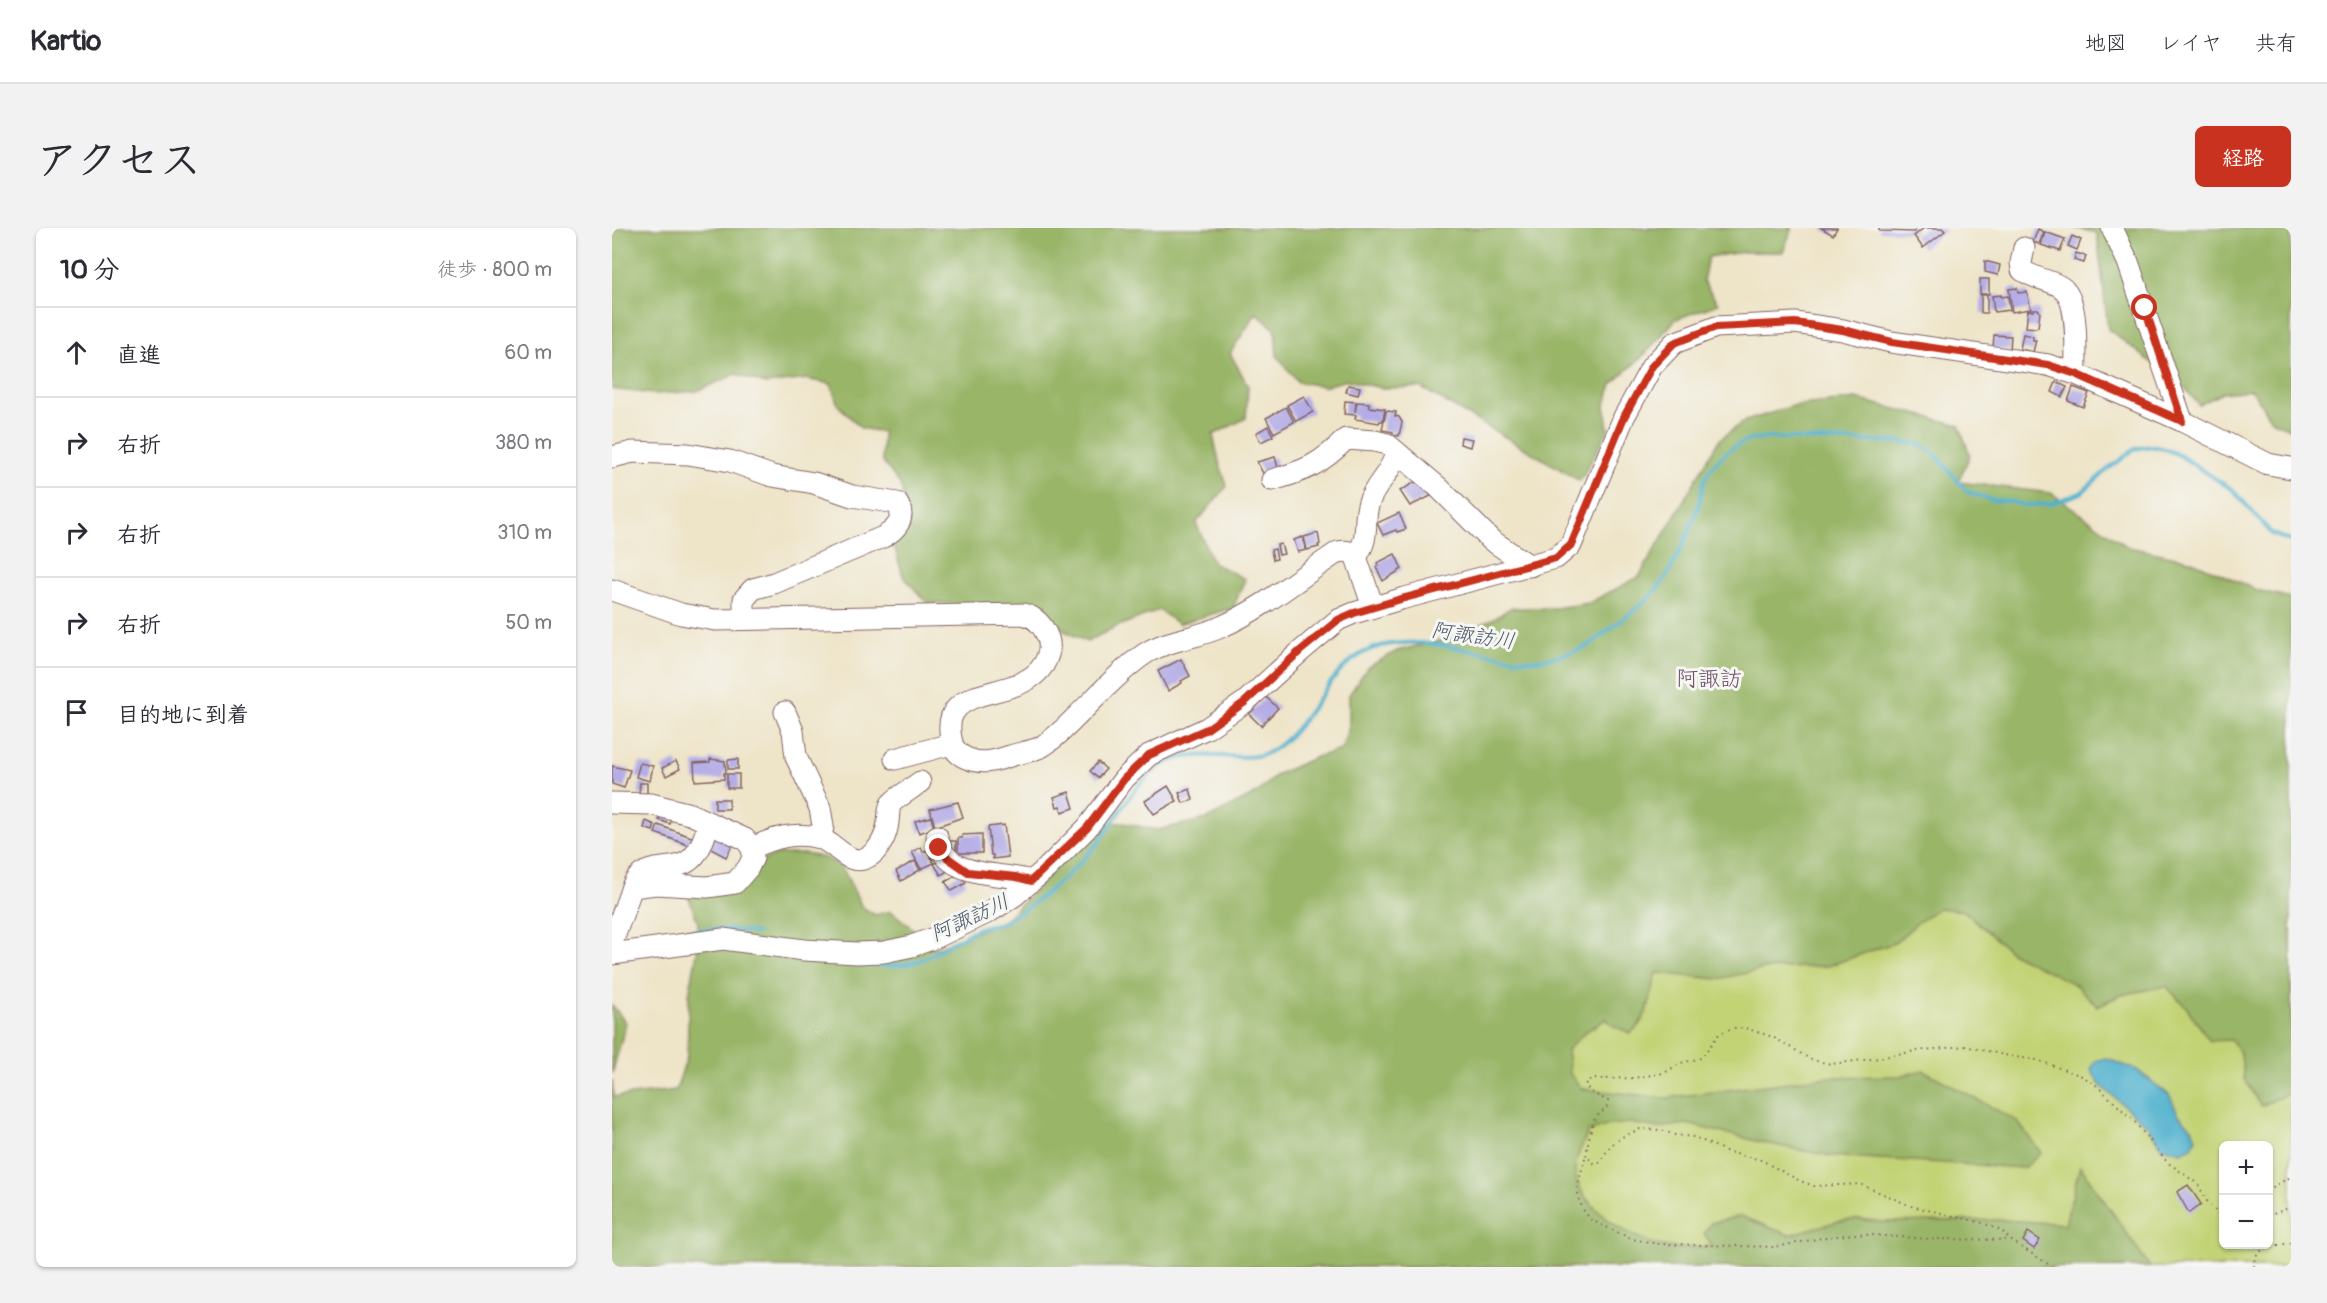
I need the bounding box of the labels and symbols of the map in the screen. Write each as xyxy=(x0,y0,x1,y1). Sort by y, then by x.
route start xyxy=(2131,294,2157,320)
water label: 阿諏訪川 xyxy=(1430,617,1516,655)
district label: 阿諏訪 xyxy=(1676,665,1742,693)
route end xyxy=(925,834,951,860)
water label: 阿諏訪川 xyxy=(926,888,1014,948)

